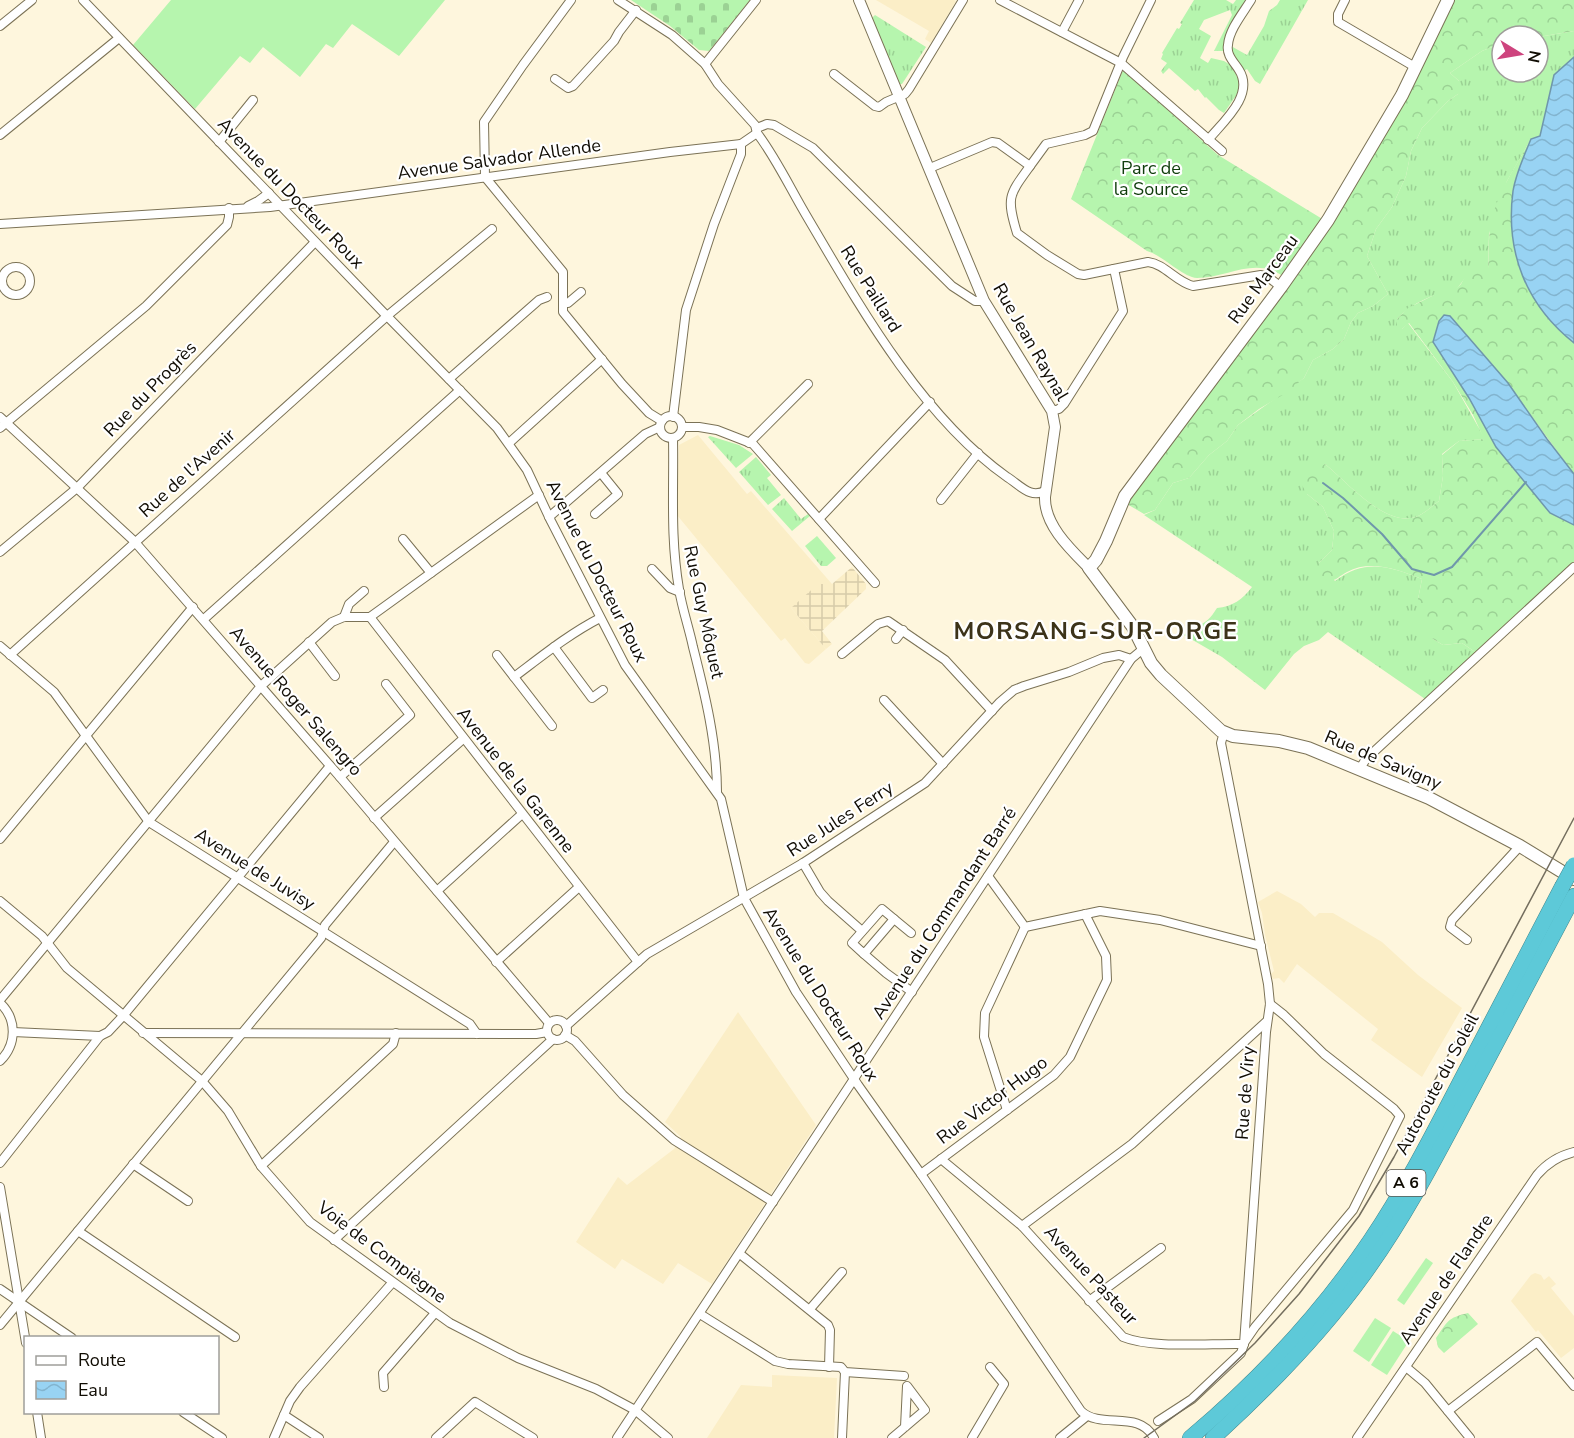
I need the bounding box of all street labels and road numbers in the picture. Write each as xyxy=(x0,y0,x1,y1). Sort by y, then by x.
street label: Avenue du Docteur Roux xyxy=(213,112,370,274)
street label: Avenue Salvador Allende xyxy=(396,133,602,185)
street label: Rue Marceau xyxy=(1222,229,1304,329)
street label: Rue Paillard xyxy=(835,241,907,337)
street label: Rue Jean Raynal xyxy=(988,279,1075,406)
street label: Rue du Progrès xyxy=(98,336,202,442)
street label: Rue de l'Avenir xyxy=(134,423,241,523)
street label: Avenue du Docteur Roux xyxy=(541,476,654,667)
street label: Rue Guy Môquet xyxy=(678,543,730,681)
street label: Avenue Roger Salengro xyxy=(224,621,368,781)
street label: Avenue de la Garenne xyxy=(452,702,580,858)
street label: Rue de Savigny xyxy=(1321,725,1446,796)
street label: Rue Jules Ferry xyxy=(782,775,898,862)
street label: Avenue du Commandant Barré xyxy=(866,802,1022,1024)
street label: Avenue de Juvisy xyxy=(190,822,320,916)
street label: Avenue du Docteur Roux xyxy=(758,902,885,1086)
street label: Autoroute du Soleil xyxy=(1390,1009,1485,1159)
street label: Rue de Viry xyxy=(1230,1045,1260,1141)
street label: Rue Victor Hugo xyxy=(932,1050,1052,1150)
road number: A 6 xyxy=(1386,1170,1426,1196)
street label: Voie de Compiègne xyxy=(312,1195,451,1309)
street label: Avenue de Flandre xyxy=(1394,1209,1498,1349)
street label: Avenue Pasteur xyxy=(1039,1220,1144,1330)

